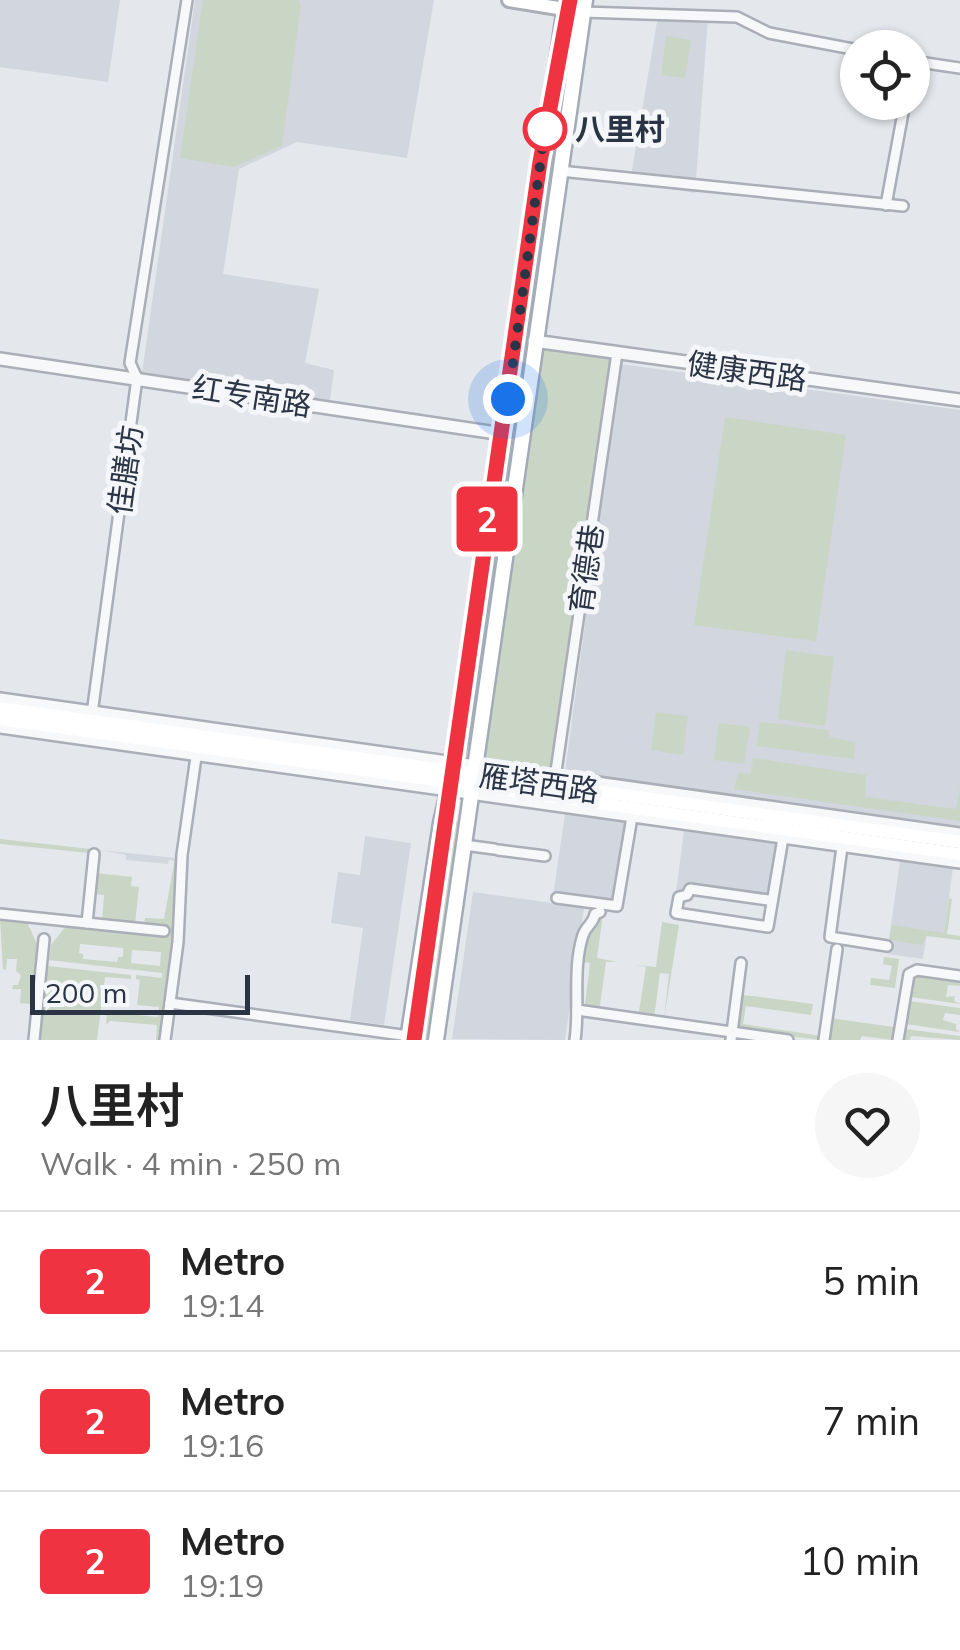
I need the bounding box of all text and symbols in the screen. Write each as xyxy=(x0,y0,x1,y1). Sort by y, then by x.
map controls xyxy=(840,30,930,120)
button: locate xyxy=(840,30,930,120)
marker: 八里村 xyxy=(524,108,566,150)
place label: 八里村 xyxy=(575,110,665,148)
street label: 健康西路 xyxy=(685,344,809,398)
street label: 红专南路 xyxy=(190,368,314,424)
your location xyxy=(483,374,533,424)
street label: 佳膳坊 xyxy=(100,423,150,517)
line badge: 2 xyxy=(454,486,520,552)
text: 2 xyxy=(476,497,498,541)
street label: 育德巷 xyxy=(561,522,611,616)
street label: 雁塔西路 xyxy=(477,756,601,810)
scale bar xyxy=(30,970,250,1014)
text: 200 m xyxy=(45,975,127,1010)
button: heart xyxy=(815,1073,920,1178)
text: 八里村 xyxy=(40,1075,184,1135)
text: Walk · 4 min · 250 m xyxy=(40,1143,341,1183)
text: Metro xyxy=(180,1237,285,1285)
text: 5 min xyxy=(823,1257,920,1305)
text: 2 xyxy=(84,1259,106,1303)
text: 19:14 xyxy=(180,1285,264,1325)
text: Metro xyxy=(180,1377,285,1425)
text: 7 min xyxy=(823,1397,920,1445)
text: 2 xyxy=(84,1399,106,1443)
text: 19:16 xyxy=(180,1425,264,1465)
text: Metro xyxy=(180,1517,285,1565)
text: 10 min xyxy=(800,1537,920,1585)
text: 2 xyxy=(84,1539,106,1583)
text: 19:19 xyxy=(180,1565,264,1605)

